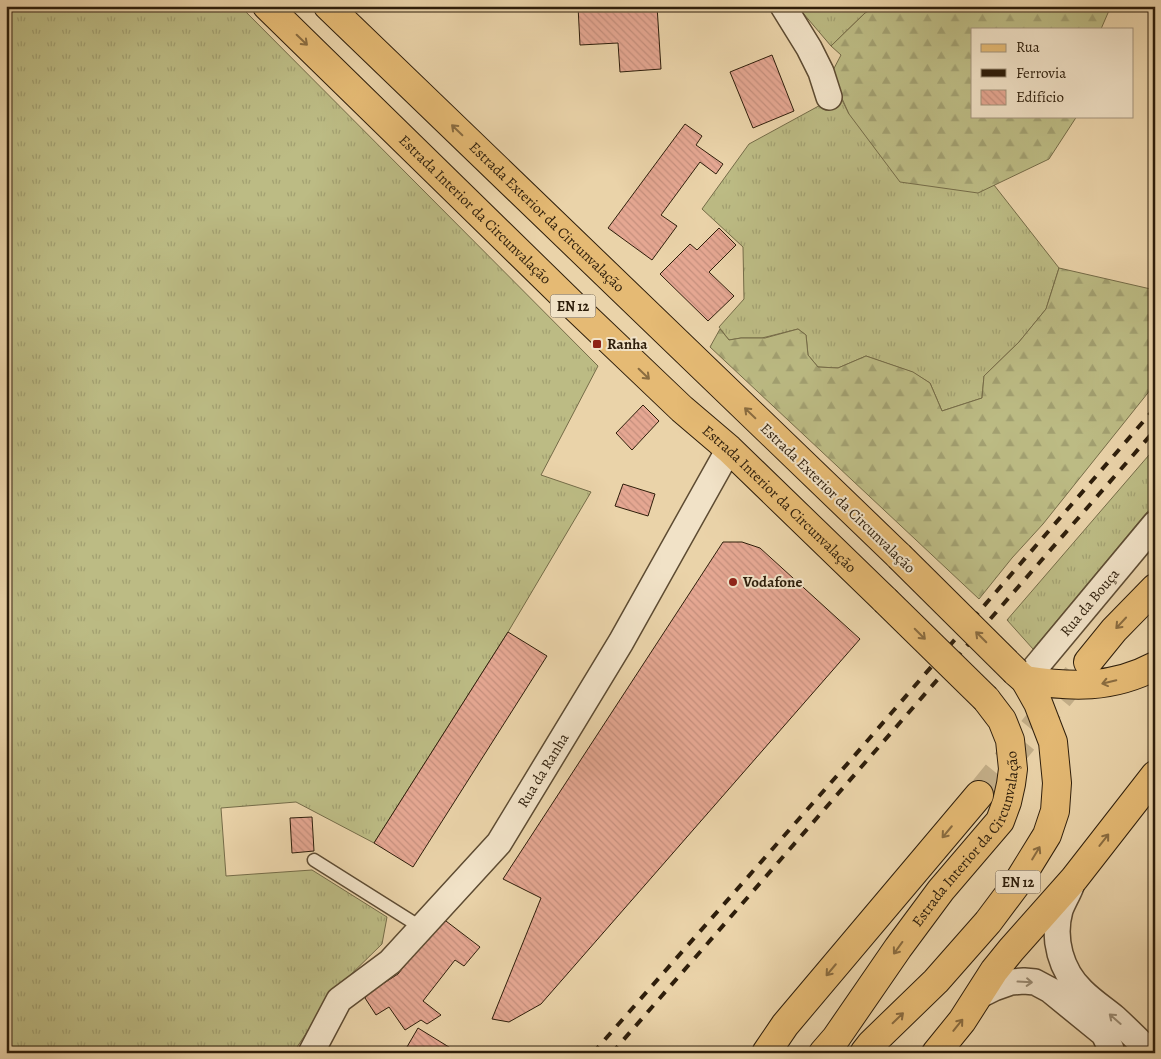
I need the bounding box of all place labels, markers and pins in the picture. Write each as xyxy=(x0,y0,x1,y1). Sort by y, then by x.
place label: Ranha xyxy=(607,334,648,354)
marker: Ranha xyxy=(591,338,603,350)
place label: Vodafone xyxy=(742,572,803,592)
marker: Vodafone xyxy=(727,576,739,588)

